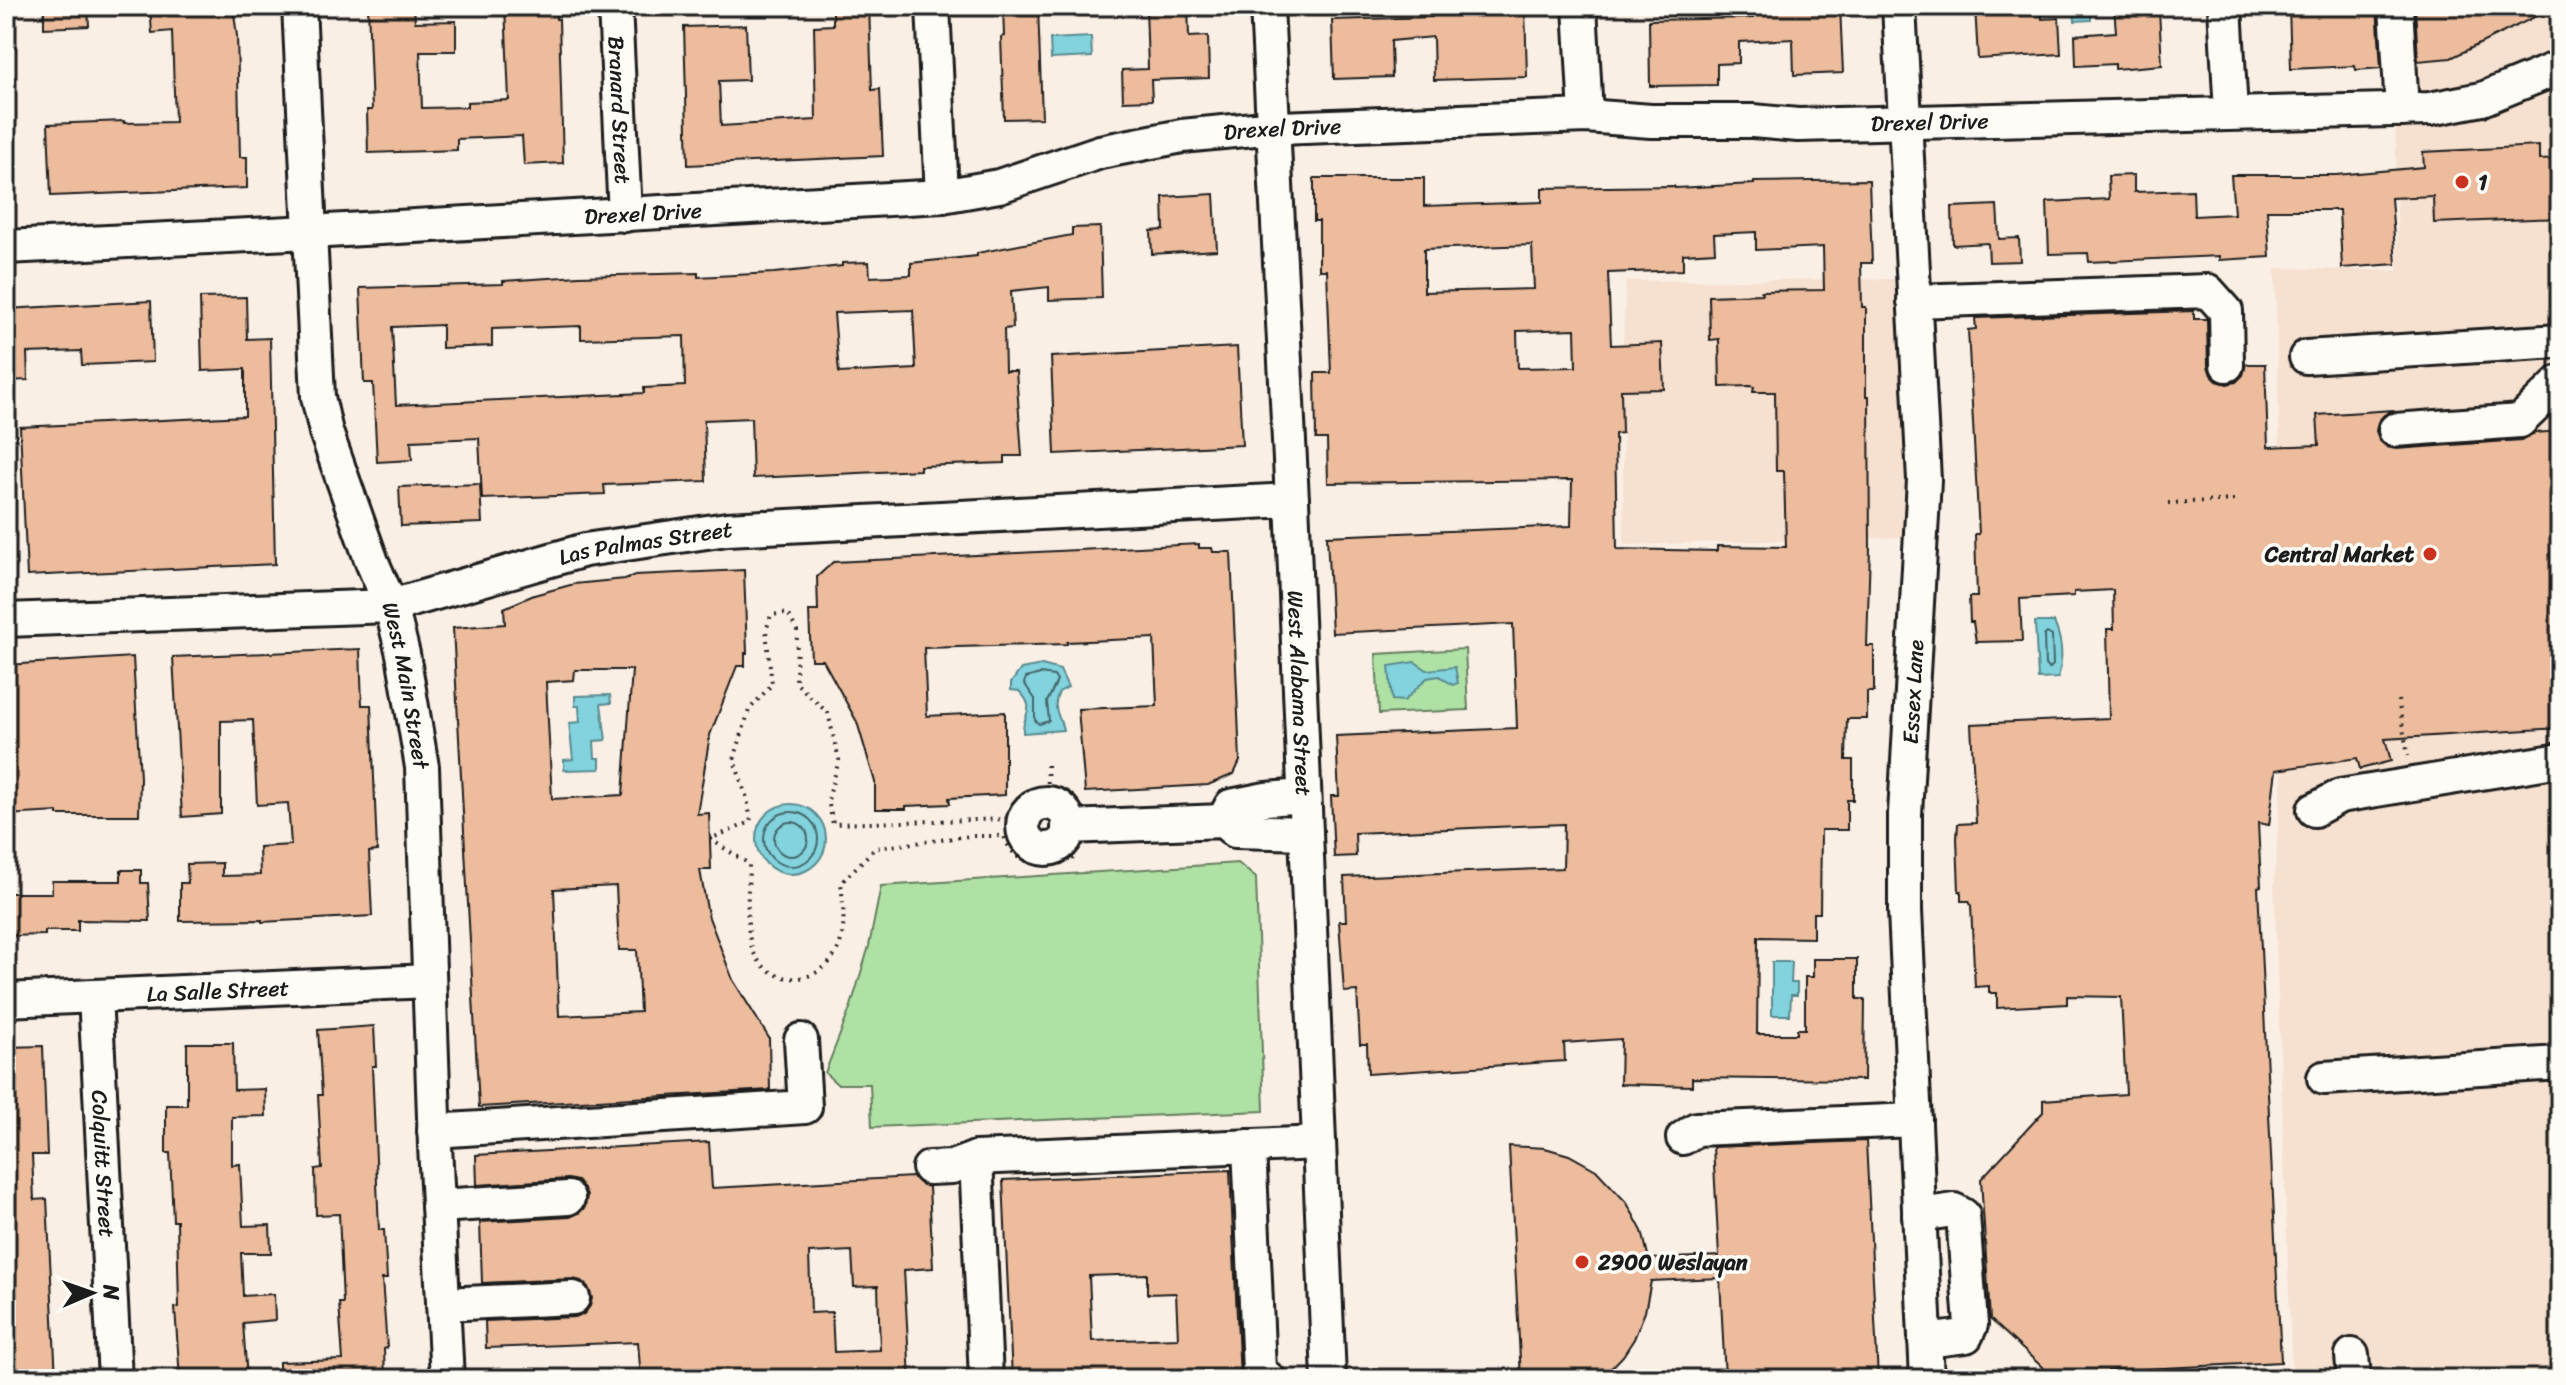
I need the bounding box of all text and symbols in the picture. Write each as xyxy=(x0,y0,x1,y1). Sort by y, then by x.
street label: Branard Street xyxy=(597,35,643,185)
street label: Drexel Drive xyxy=(1870,101,1989,143)
street label: Drexel Drive xyxy=(1222,106,1342,151)
place label: 1 xyxy=(2478,163,2488,202)
marker: 1 xyxy=(2453,173,2471,191)
street label: Drexel Drive xyxy=(583,190,703,236)
street label: Las Palmas Street xyxy=(554,509,734,576)
place label: Central Market xyxy=(2264,535,2414,574)
marker: Central Market xyxy=(2421,545,2439,563)
street label: West Alabama Street xyxy=(1276,590,1324,797)
street label: West Main Street xyxy=(371,598,442,773)
street label: Essex Lane xyxy=(1891,638,1935,745)
street label: La Salle Street xyxy=(146,968,290,1013)
street label: Colquitt Street xyxy=(80,1089,127,1239)
place label: 2900 Weslayan xyxy=(1597,1243,1748,1282)
north arrow xyxy=(52,1253,132,1333)
marker: 2900 Weslayan xyxy=(1573,1253,1591,1271)
text: N xyxy=(92,1283,131,1301)

